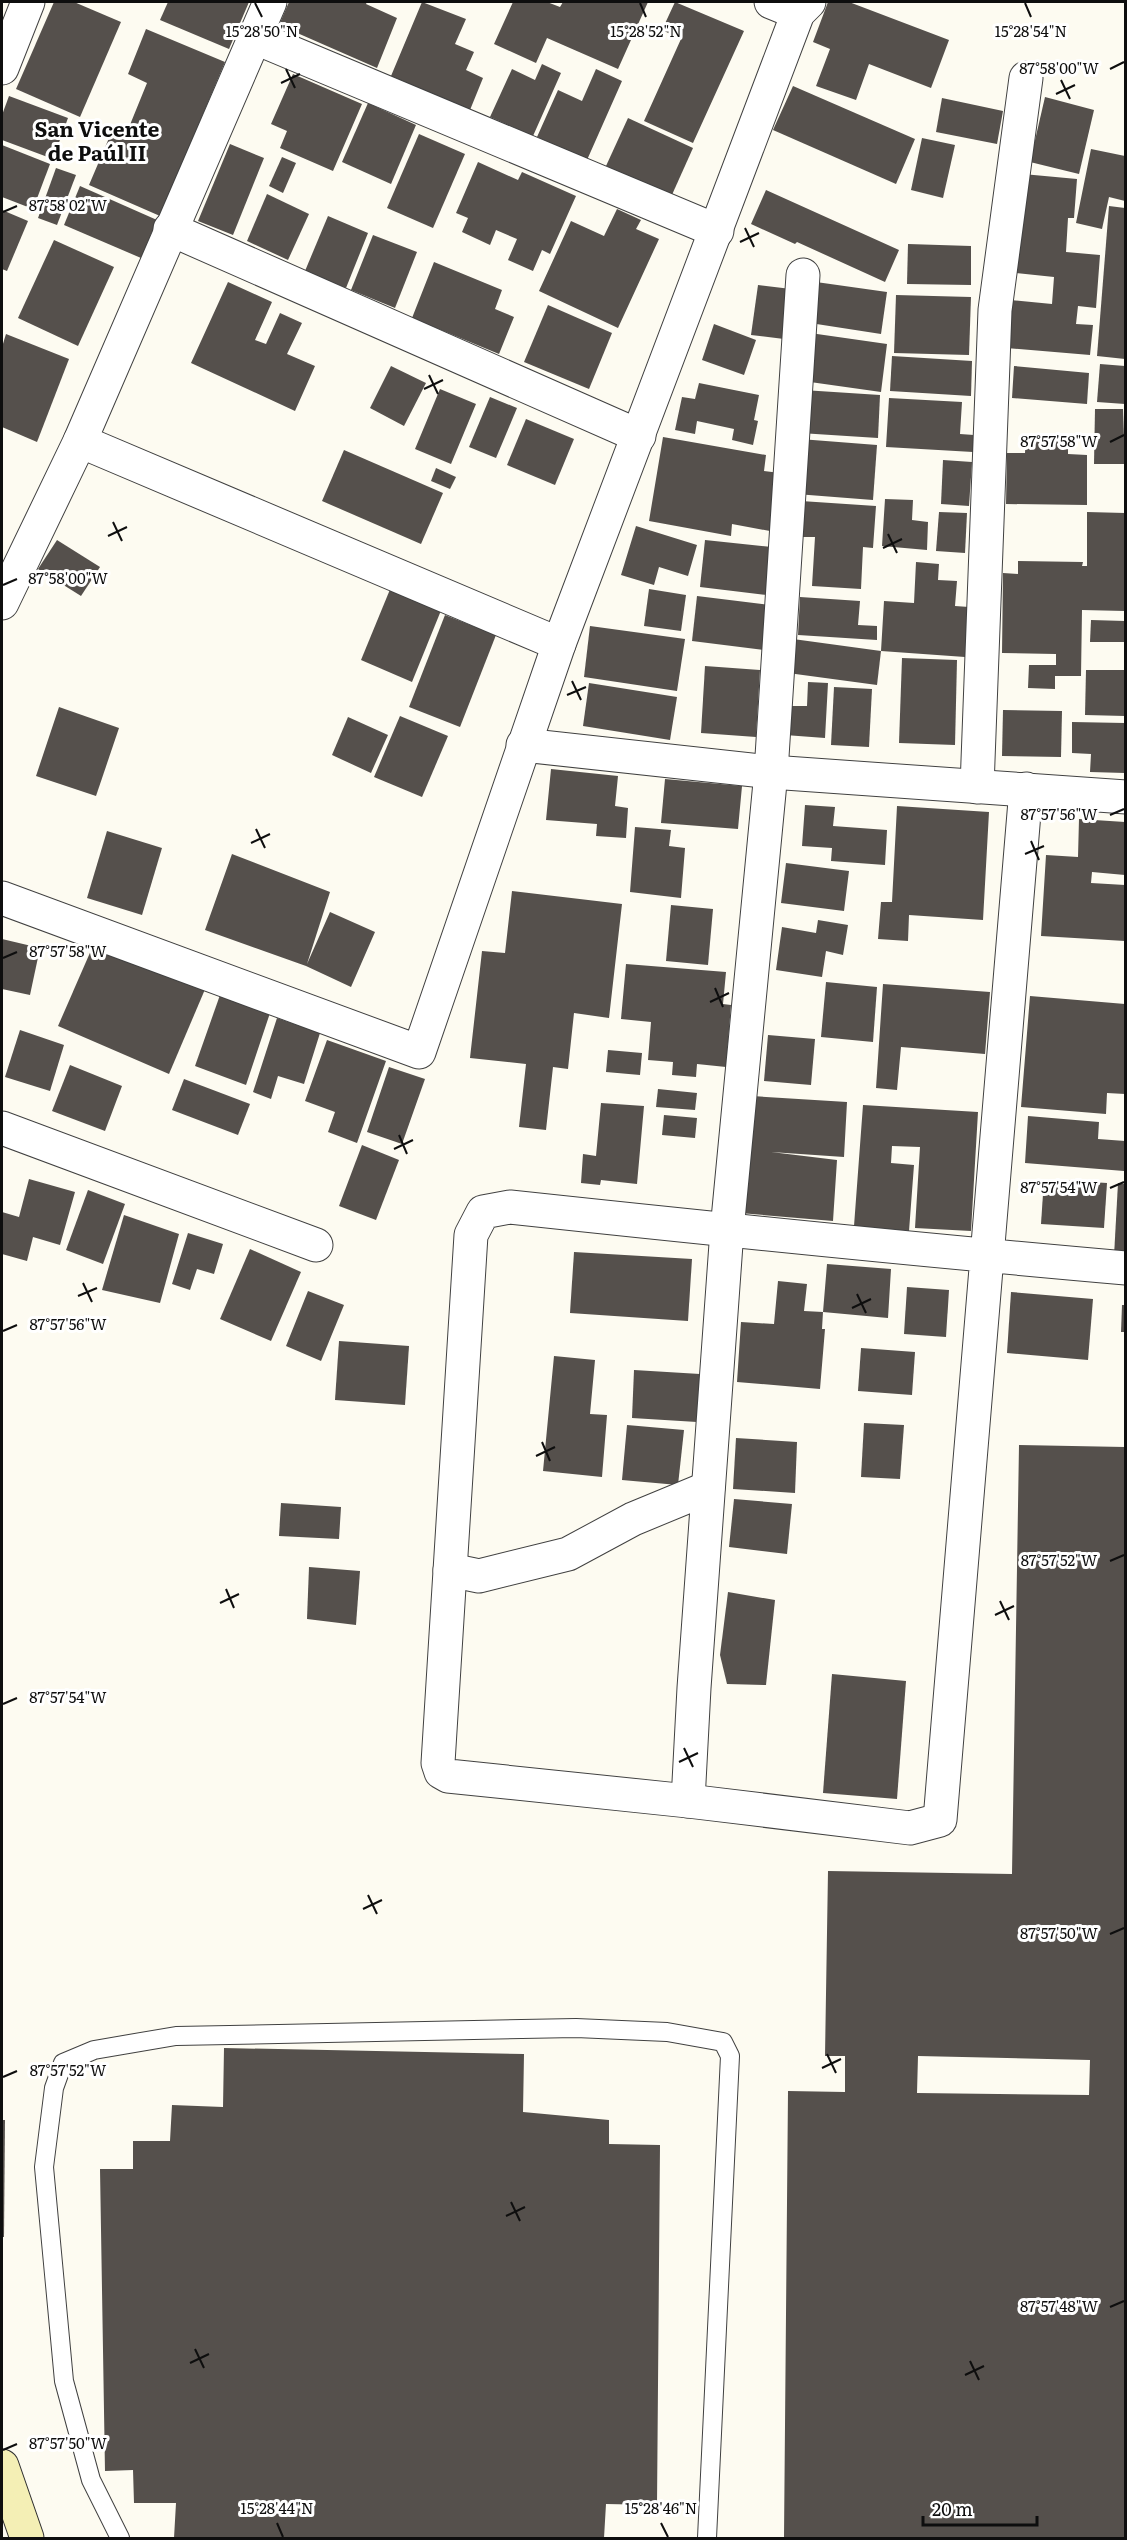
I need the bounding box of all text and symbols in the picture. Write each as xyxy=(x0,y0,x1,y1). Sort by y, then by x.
text: 15°28'50"N xyxy=(226,19,298,42)
text: 15°28'52"N xyxy=(610,19,682,42)
text: 15°28'54"N xyxy=(995,19,1067,42)
text: 87°58'00"W xyxy=(1019,56,1099,79)
district label: San Vicente de Paúl II xyxy=(35,112,159,167)
text: 87°58'02"W xyxy=(29,193,108,216)
text: 87°57'58"W xyxy=(1020,429,1098,452)
text: 87°58'00"W xyxy=(28,566,108,589)
text: 87°57'56"W xyxy=(1020,802,1098,825)
text: 87°57'58"W xyxy=(29,939,107,962)
text: 87°57'54"W xyxy=(1020,1175,1098,1198)
text: 87°57'56"W xyxy=(29,1312,107,1335)
text: 87°57'52"W xyxy=(1021,1548,1098,1571)
text: 87°57'54"W xyxy=(29,1685,107,1708)
text: 87°57'50"W xyxy=(1020,1921,1099,1944)
text: 87°57'52"W xyxy=(30,2058,107,2081)
text: 87°57'48"W xyxy=(1020,2294,1099,2317)
text: 87°57'50"W xyxy=(29,2431,108,2454)
scale bar xyxy=(923,2489,1037,2527)
text: 20 m xyxy=(932,2495,973,2522)
text: 15°28'44"N xyxy=(241,2496,313,2519)
text: 15°28'46"N xyxy=(625,2496,697,2519)

